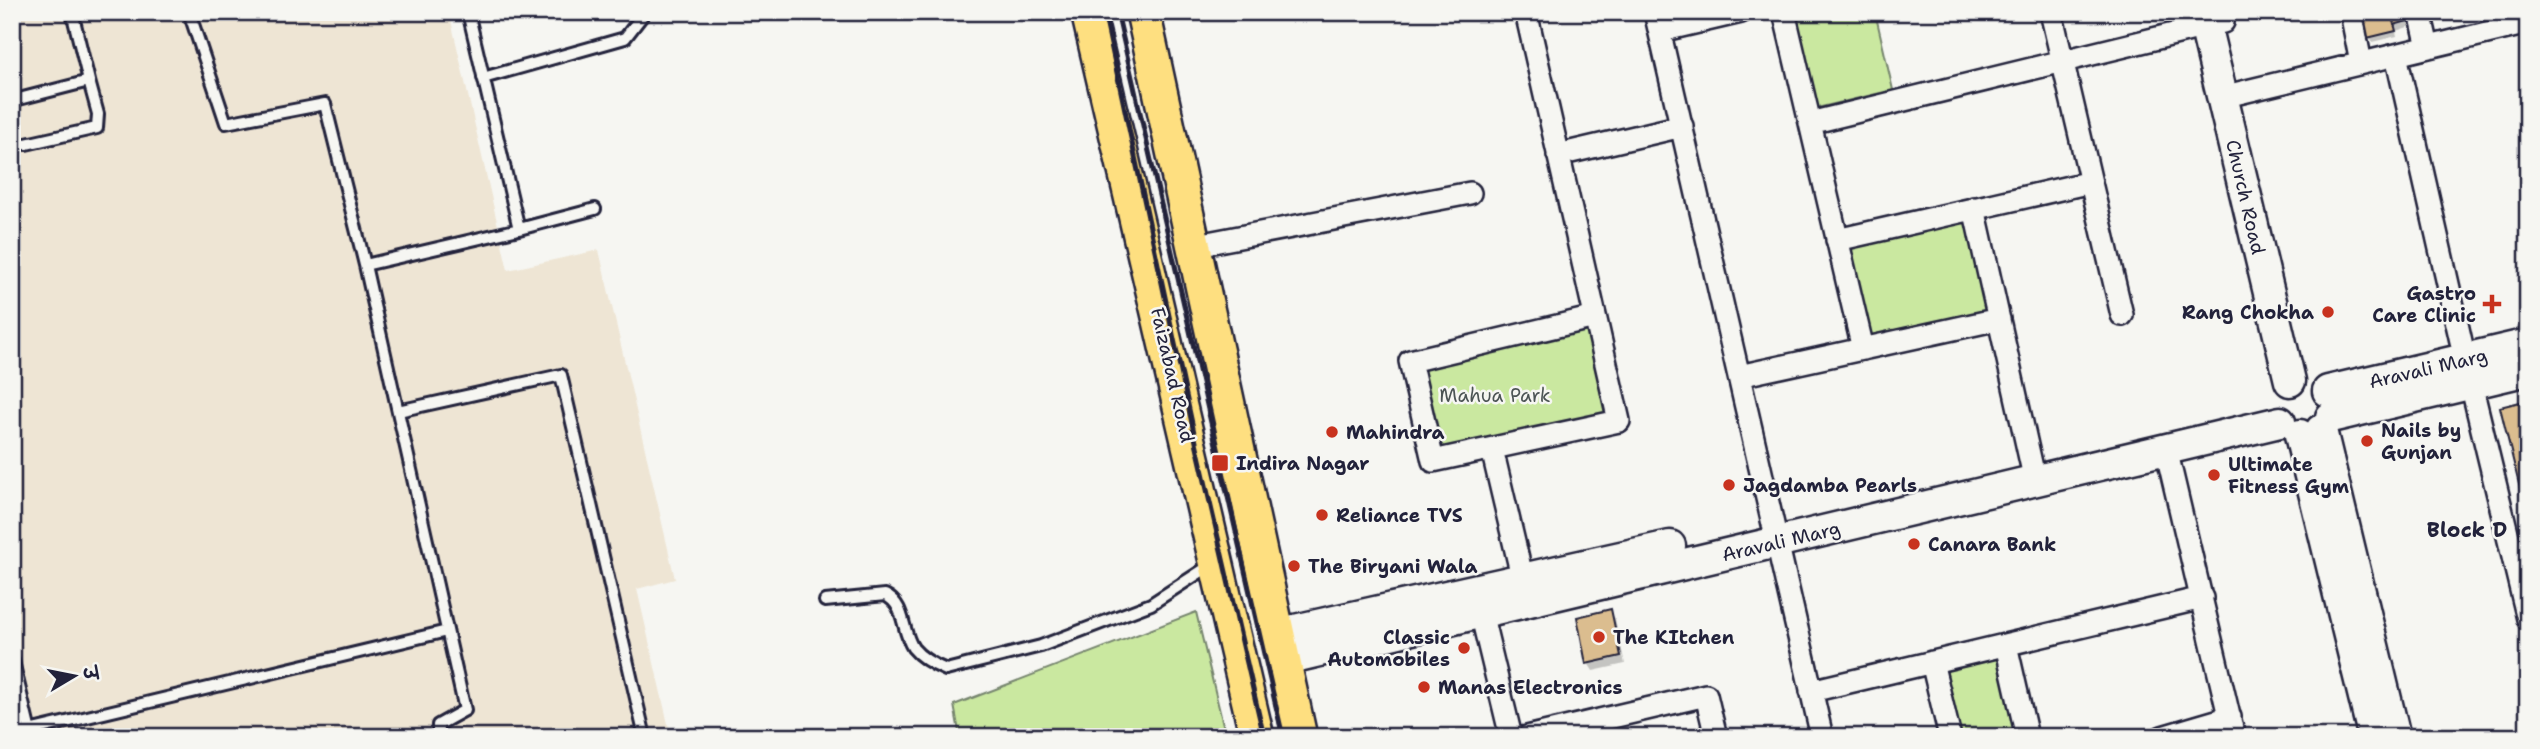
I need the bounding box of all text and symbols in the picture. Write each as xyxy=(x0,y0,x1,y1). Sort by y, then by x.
street label: Church Road xyxy=(2220,137,2271,257)
place label: Gastro Care Clinic xyxy=(2372,281,2476,328)
marker: Gastro Care Clinic xyxy=(2482,294,2502,314)
place label: Rang Chokha xyxy=(2182,300,2314,325)
marker: Rang Chokha xyxy=(2320,304,2336,320)
street label: Faizabad Road xyxy=(1145,305,1200,445)
street label: Aravali Marg xyxy=(2366,343,2490,394)
park label: Mahua Park xyxy=(1439,383,1551,408)
place label: Nails by Gunjan xyxy=(2381,418,2461,465)
place label: Mahindra xyxy=(1346,420,1444,445)
marker: Mahindra xyxy=(1324,424,1340,440)
marker: Nails by Gunjan xyxy=(2359,433,2375,449)
place label: Indira Nagar xyxy=(1236,451,1370,476)
place label: Ultimate Fitness Gym xyxy=(2228,452,2349,499)
marker: Indira Nagar xyxy=(1210,453,1230,473)
marker: Ultimate Fitness Gym xyxy=(2206,467,2222,483)
place label: Jagdamba Pearls xyxy=(1743,473,1917,498)
marker: Jagdamba Pearls xyxy=(1721,477,1737,493)
place label: Reliance TVS xyxy=(1336,503,1463,528)
marker: Reliance TVS xyxy=(1314,507,1330,523)
street label: Aravali Marg xyxy=(1719,516,1843,567)
district label: Block D xyxy=(2427,516,2507,544)
place label: Canara Bank xyxy=(1928,532,2056,557)
marker: Canara Bank xyxy=(1906,536,1922,552)
place label: The Biryani Wala xyxy=(1308,554,1478,579)
marker: The Biryani Wala xyxy=(1286,558,1302,574)
place label: Classic Automobiles xyxy=(1327,625,1450,672)
place label: The KItchen xyxy=(1613,625,1735,650)
marker: The KItchen xyxy=(1591,629,1607,645)
north arrow xyxy=(38,640,108,710)
marker: Classic Automobiles xyxy=(1456,640,1472,656)
text: उ xyxy=(76,663,104,684)
place label: Manas Electronics xyxy=(1438,675,1623,700)
marker: Manas Electronics xyxy=(1416,679,1432,695)

